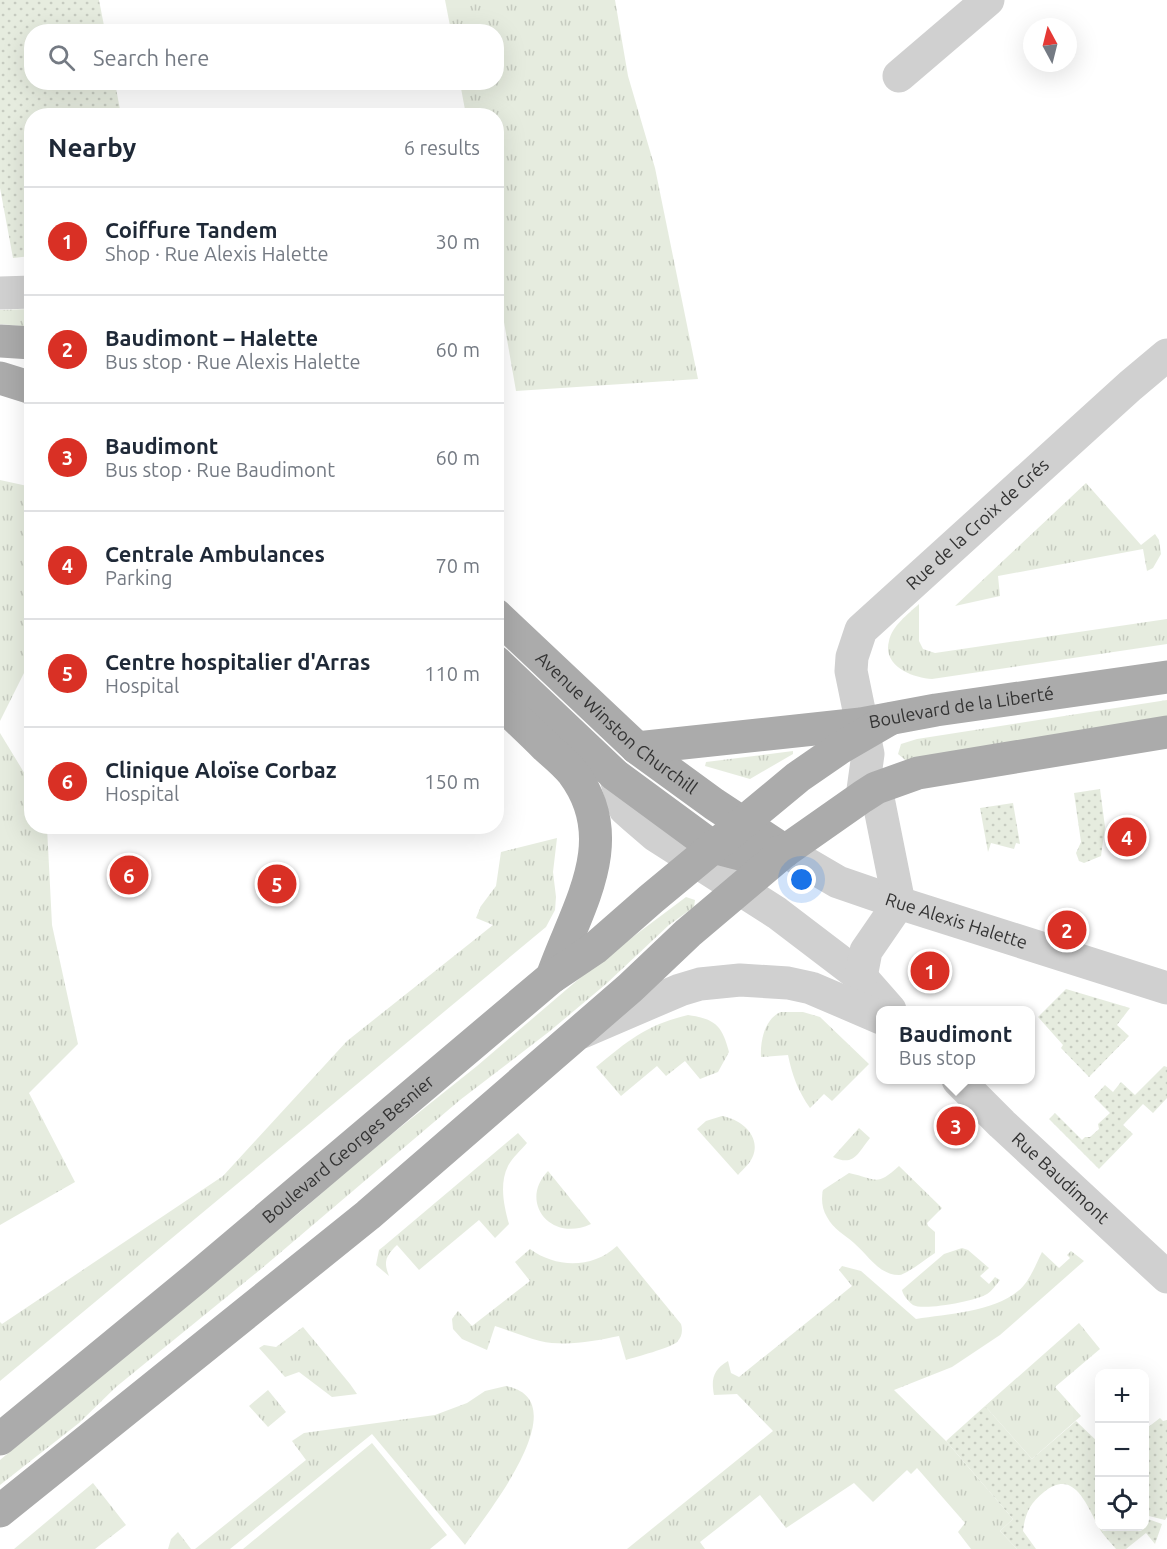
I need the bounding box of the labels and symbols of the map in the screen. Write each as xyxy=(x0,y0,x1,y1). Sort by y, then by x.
north arrow xyxy=(1023,18,1077,72)
street label: Rue de la Croix de Grés xyxy=(902,454,1052,593)
street label: Avenue Winston Churchill xyxy=(532,647,702,798)
street label: Boulevard de la Liberté xyxy=(867,682,1055,731)
pin: 4 xyxy=(1108,814,1146,860)
pin: 6 xyxy=(110,852,148,898)
pin: 5 xyxy=(258,862,296,906)
your location xyxy=(787,865,816,894)
street label: Rue Alexis Halette xyxy=(883,888,1030,952)
pin: 2 xyxy=(1048,908,1086,952)
pin: 1 xyxy=(910,948,950,994)
street label: Boulevard Georges Besnier xyxy=(258,1070,438,1227)
pin: 3 xyxy=(936,1104,976,1148)
street label: Rue Baudimont xyxy=(1009,1128,1114,1227)

